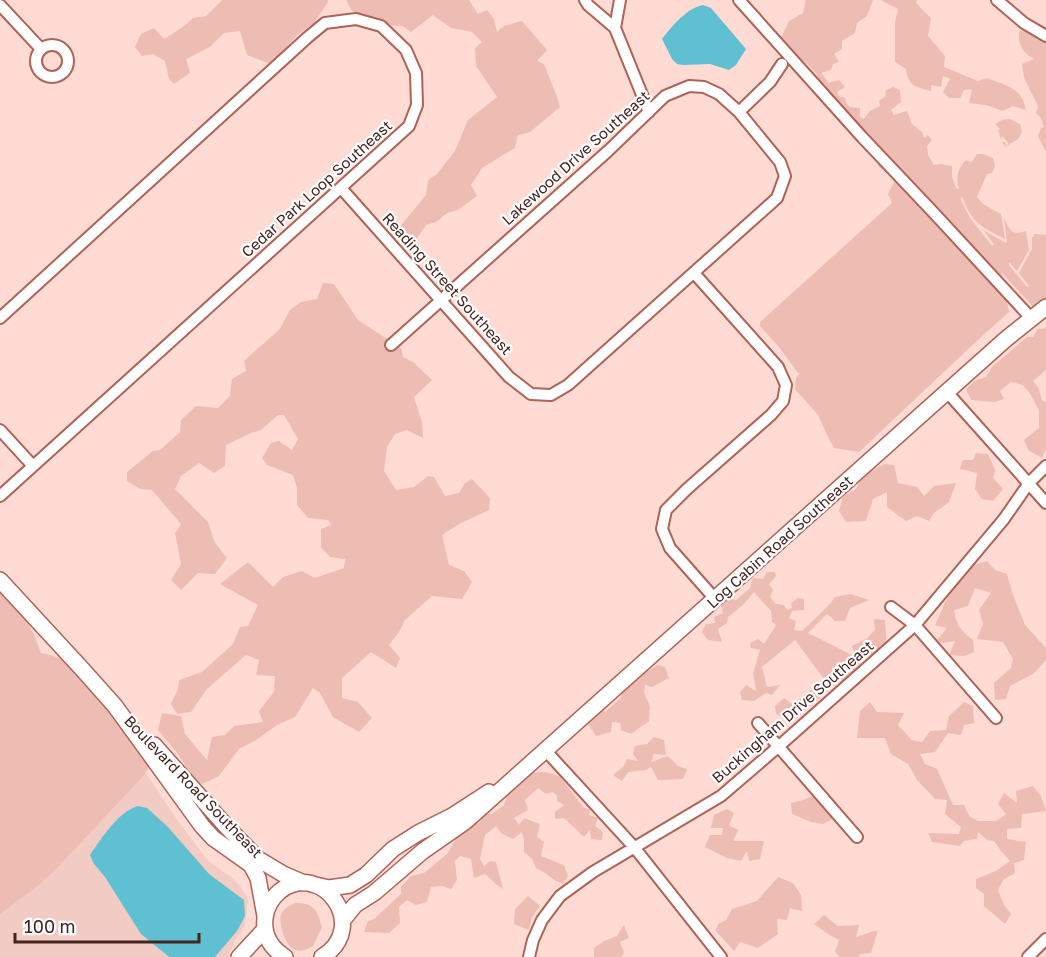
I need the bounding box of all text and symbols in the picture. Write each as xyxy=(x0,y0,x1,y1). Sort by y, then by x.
street label: Lakewood Drive Southeast xyxy=(498,86,653,228)
street label: Cedar Park Loop Southeast xyxy=(238,116,395,260)
street label: Reading Street Southeast xyxy=(379,209,516,358)
street label: Log Cabin Road Southeast xyxy=(703,471,856,611)
street label: Buckingham Drive Southeast xyxy=(708,636,877,786)
street label: Boulevard Road Southeast xyxy=(121,711,266,861)
scale bar xyxy=(15,906,200,944)
text: 100 m xyxy=(24,915,75,937)

